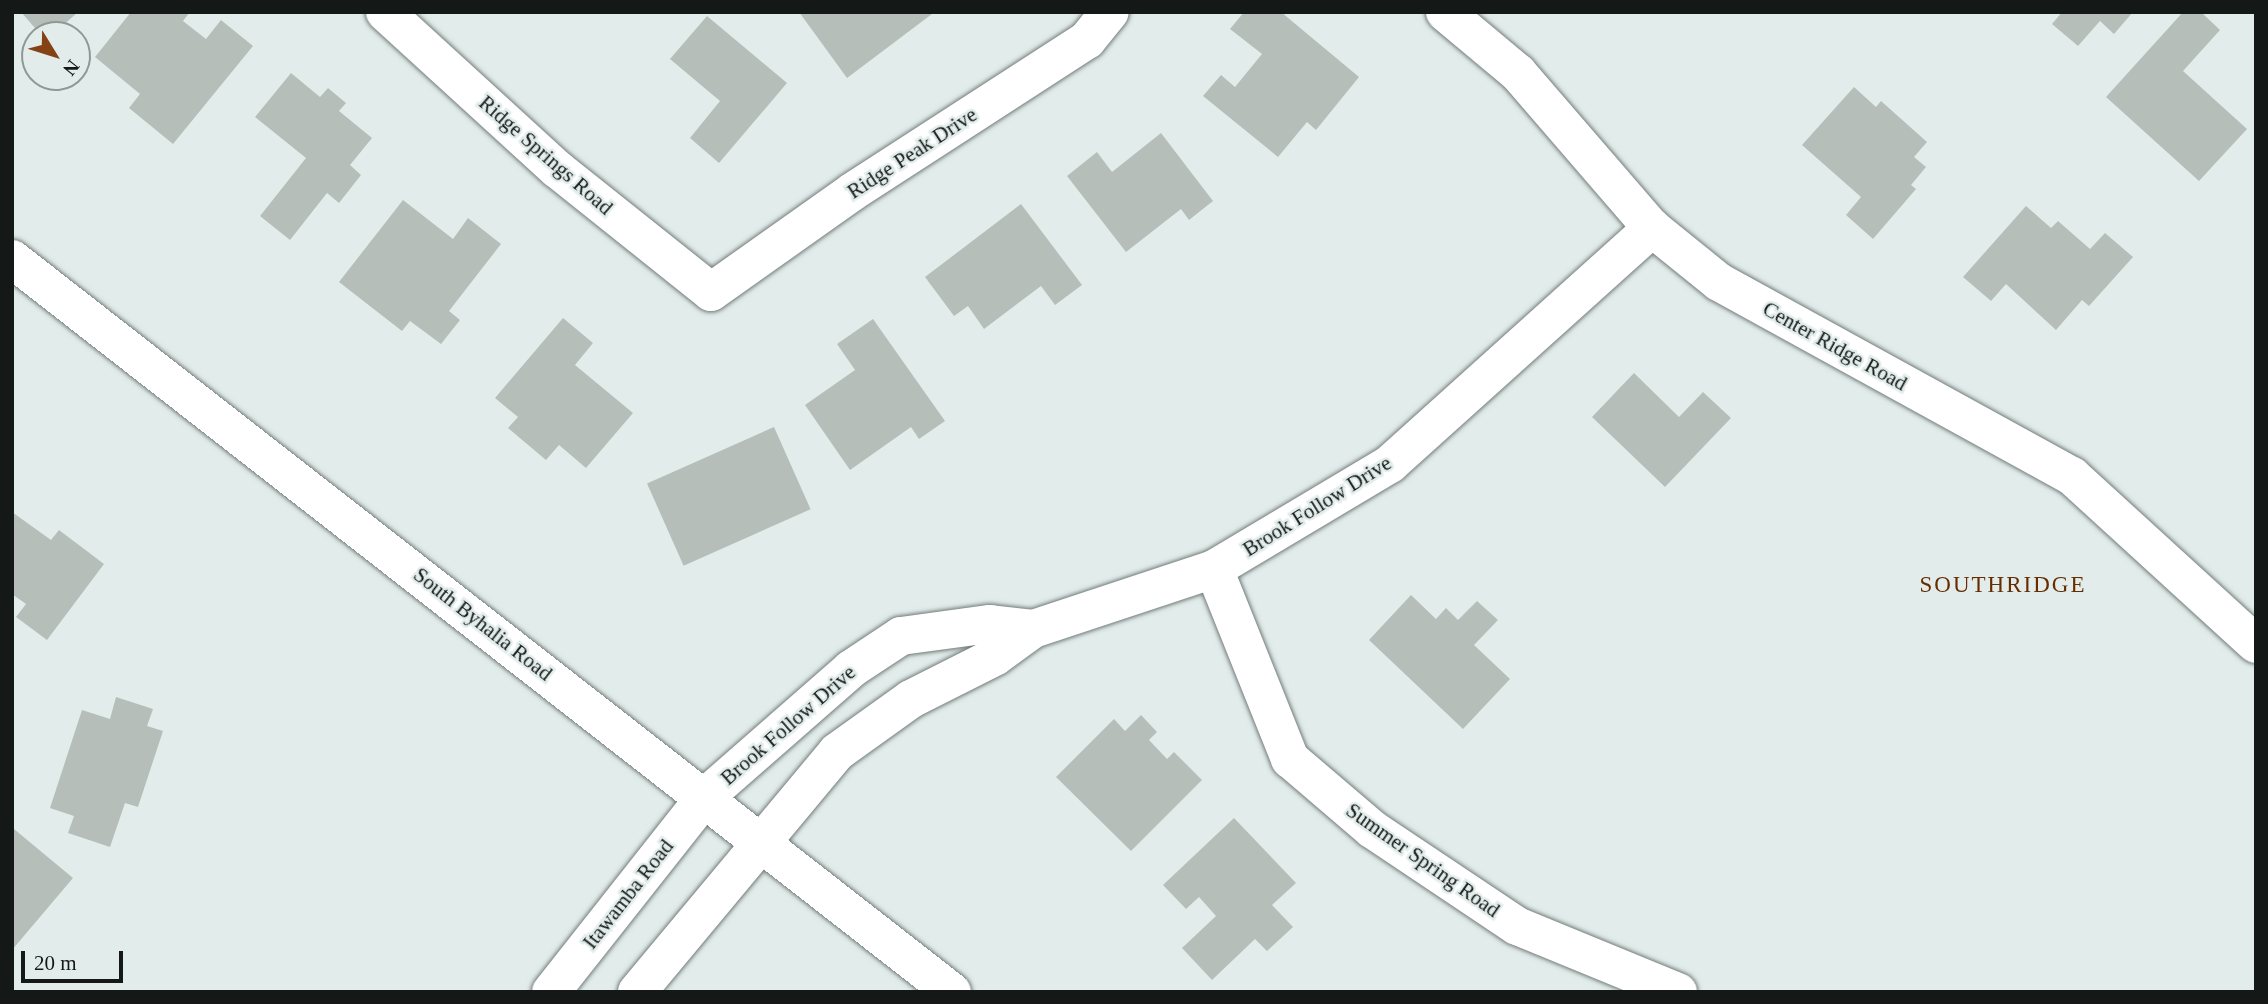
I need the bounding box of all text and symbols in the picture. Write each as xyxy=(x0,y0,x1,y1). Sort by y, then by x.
north arrow xyxy=(21,21,91,91)
text: N xyxy=(59,56,84,80)
street label: Ridge Springs Road xyxy=(474,90,618,220)
street label: Ridge Peak Drive xyxy=(843,102,981,204)
street label: Center Ridge Road xyxy=(1758,296,1912,396)
street label: Brook Follow Drive xyxy=(1238,450,1396,562)
street label: South Byhalia Road xyxy=(409,562,557,686)
district label: SOUTHRIDGE xyxy=(1921,571,2085,599)
street label: Brook Follow Drive xyxy=(715,660,861,790)
street label: Summer Spring Road xyxy=(1341,797,1505,923)
street label: Itawamba Road xyxy=(577,834,679,954)
scale bar xyxy=(24,937,126,981)
text: 20 m xyxy=(34,951,77,975)

